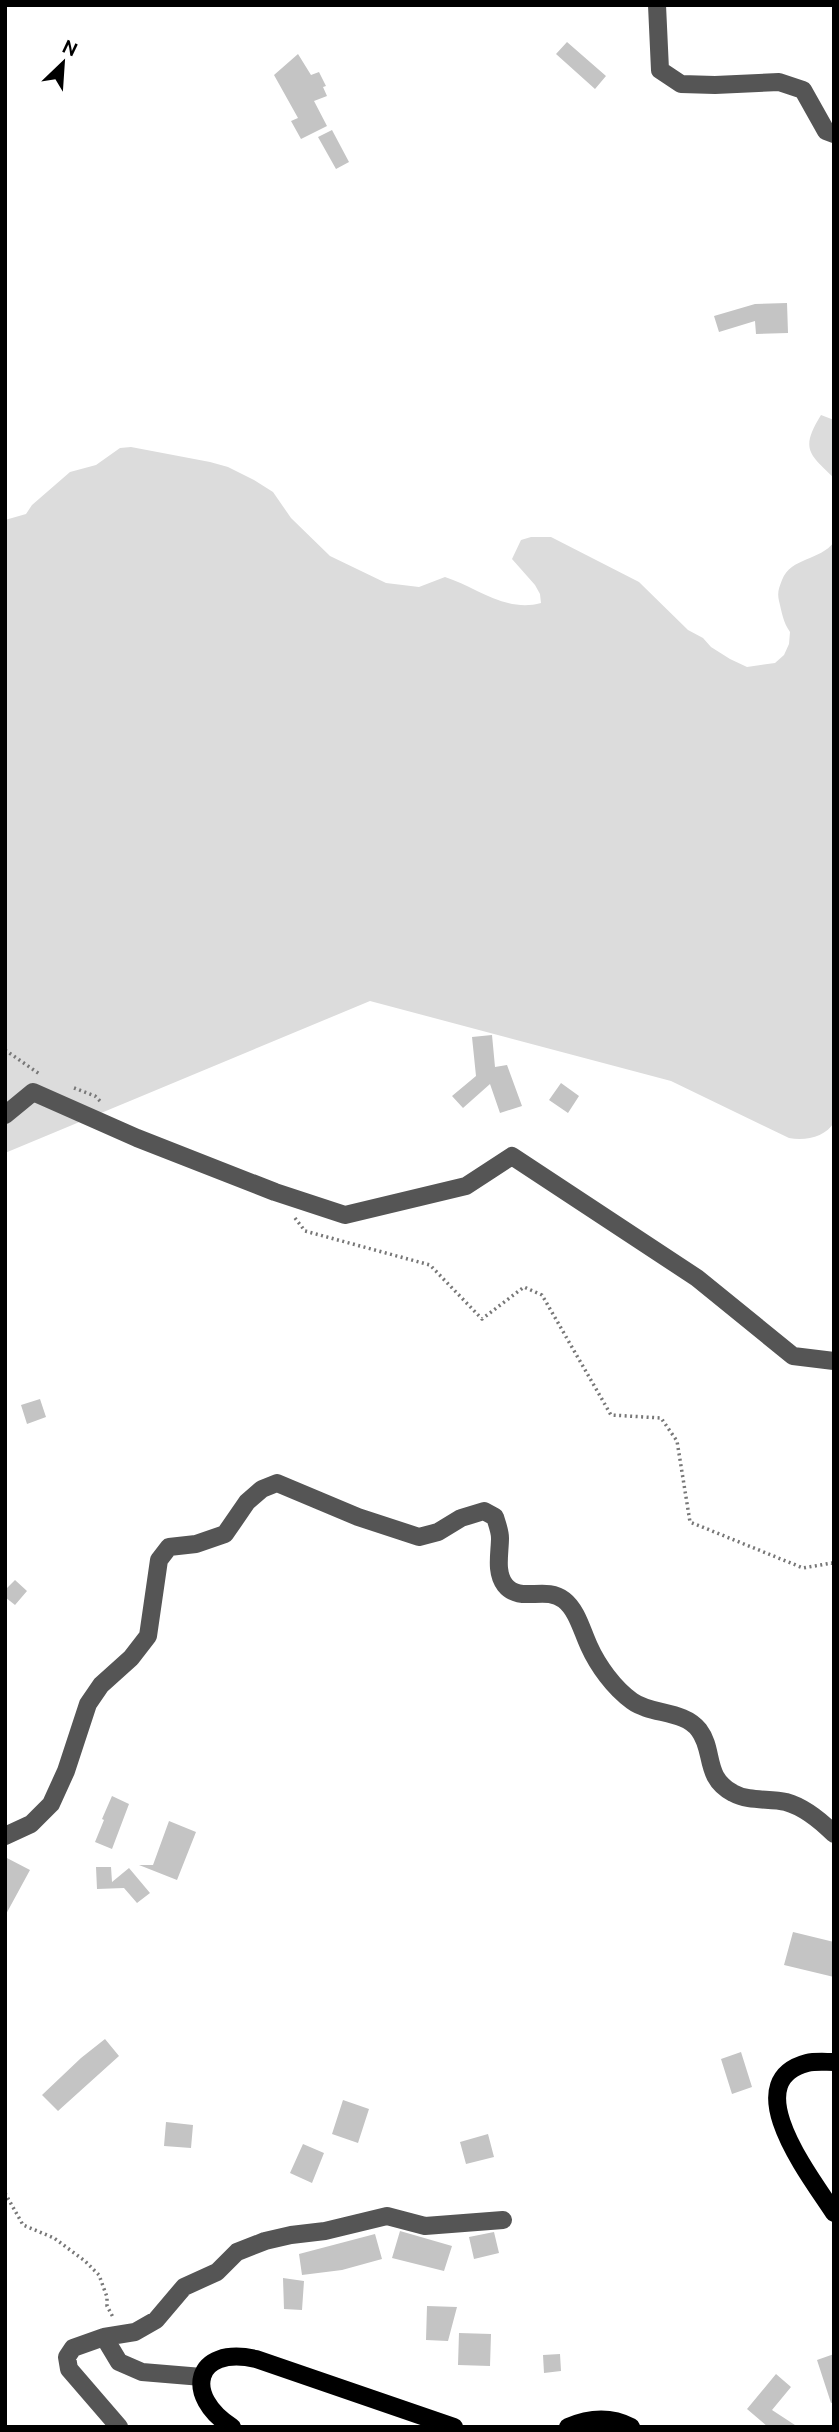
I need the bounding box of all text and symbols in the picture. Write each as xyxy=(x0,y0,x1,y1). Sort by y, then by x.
north arrow xyxy=(28,28,98,98)
text: N xyxy=(59,35,81,61)

